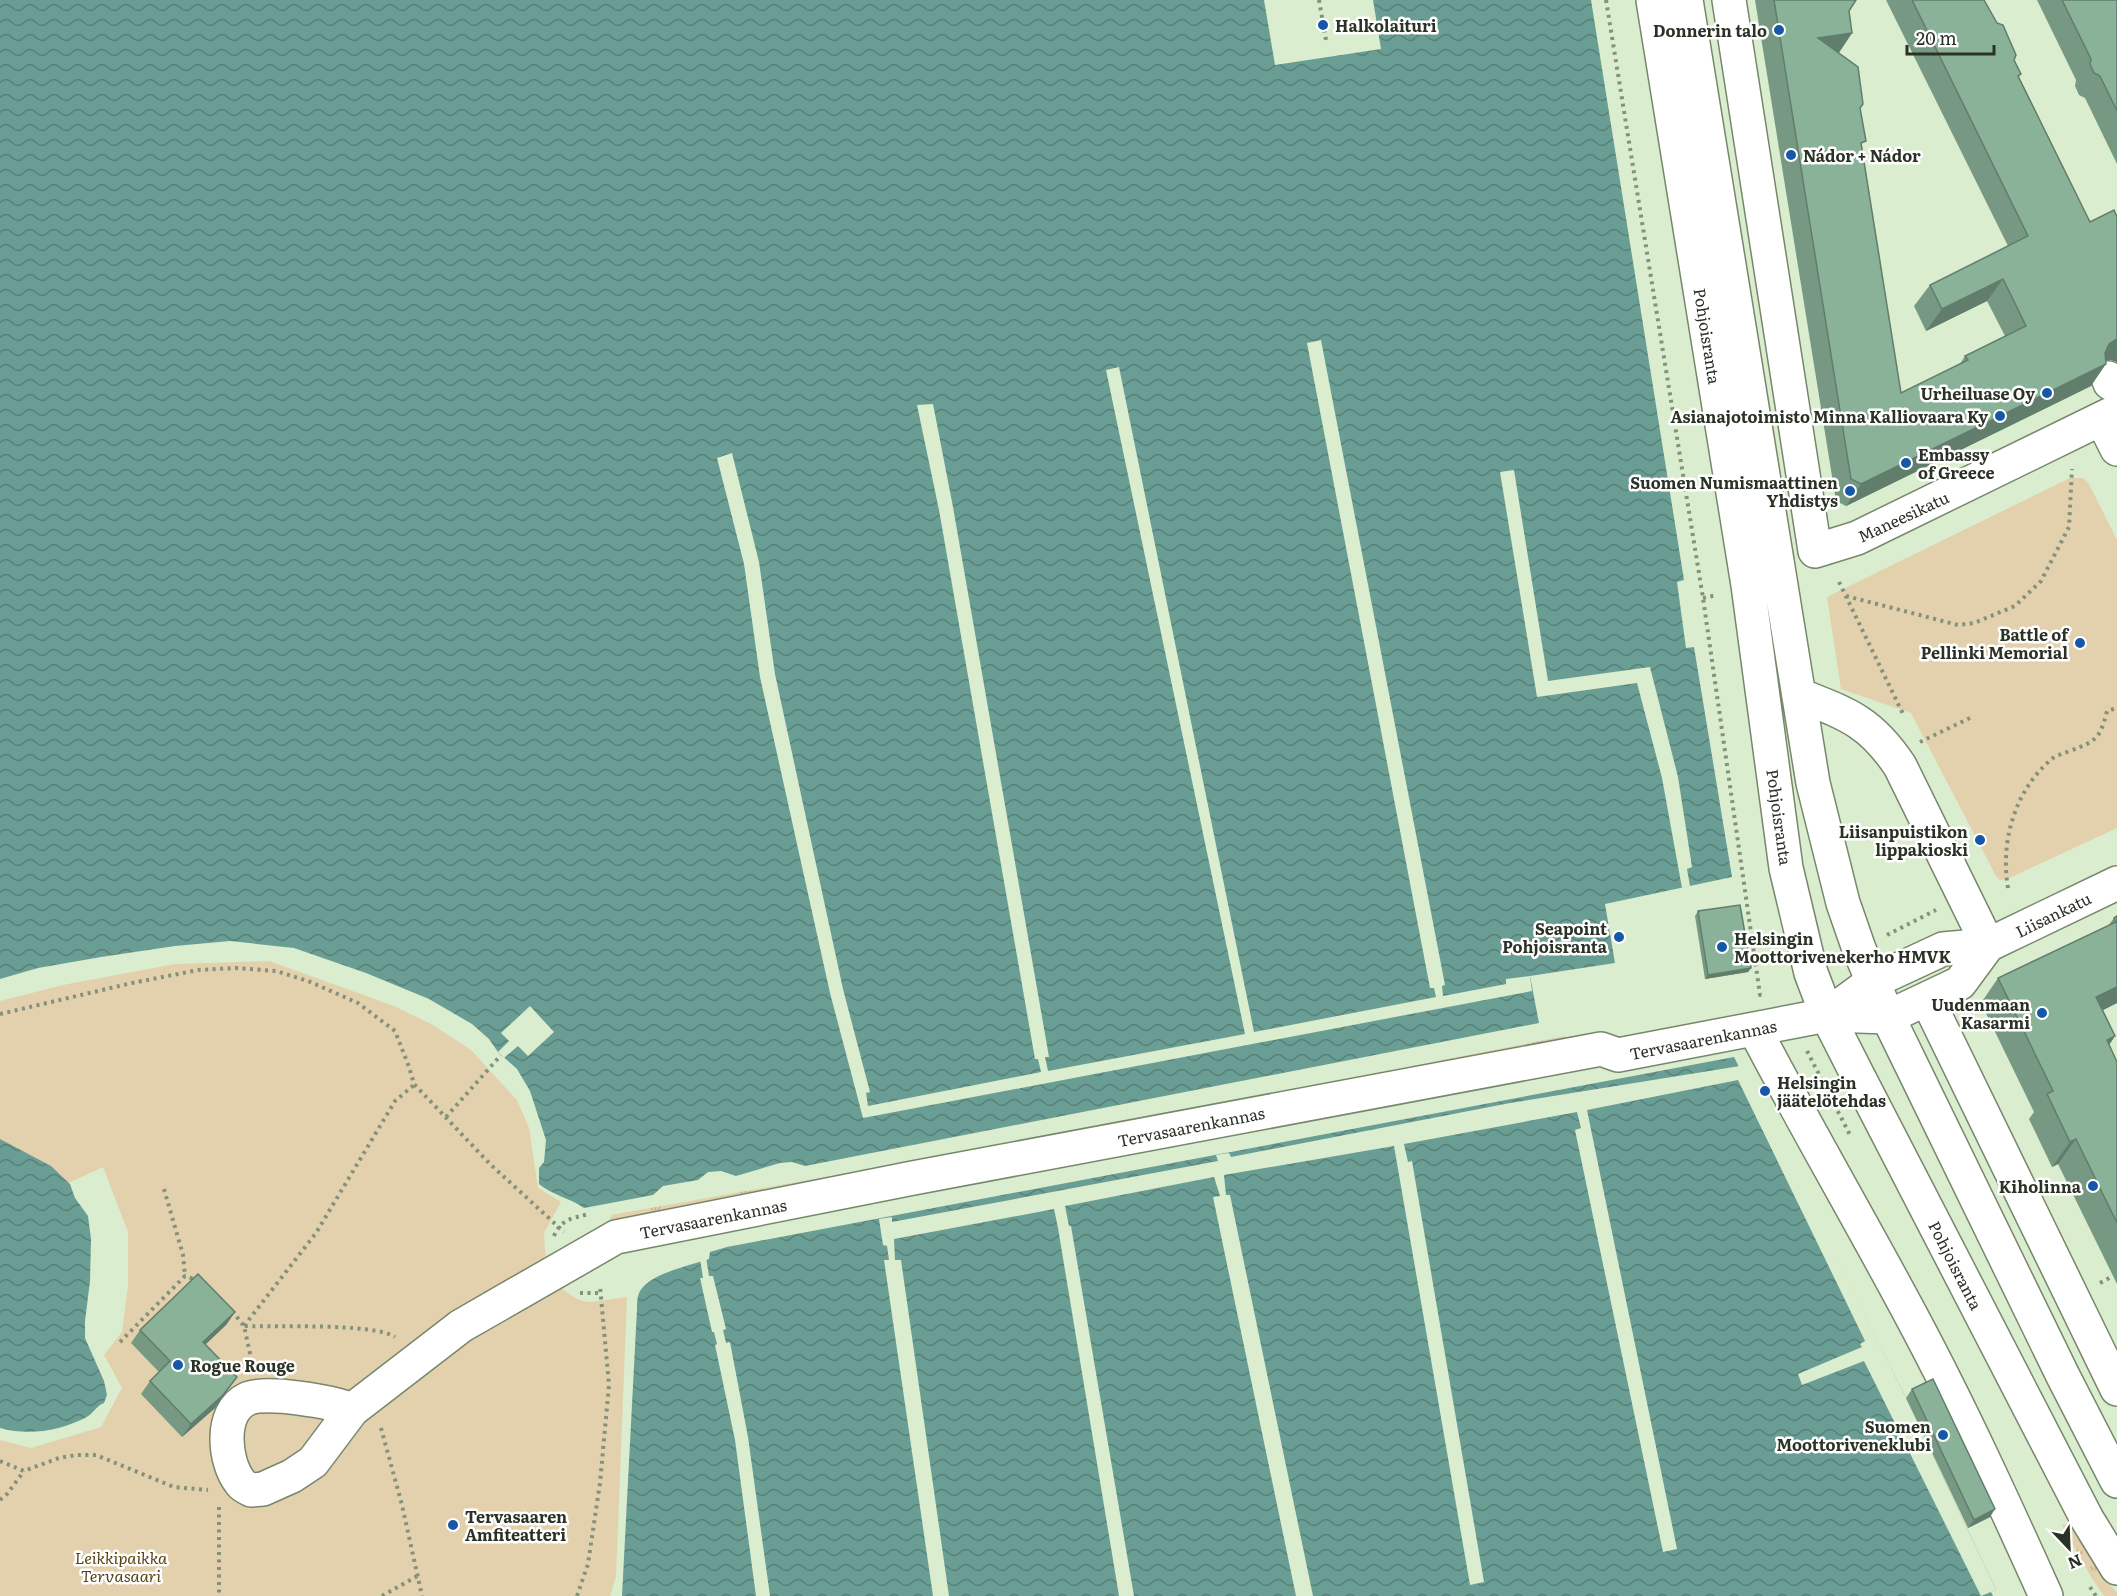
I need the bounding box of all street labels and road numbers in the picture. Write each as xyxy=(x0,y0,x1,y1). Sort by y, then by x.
street label: Pohjoisranta xyxy=(1689,286,1728,386)
street label: Maneesikatu xyxy=(1854,484,1952,548)
street label: Pohjoisranta xyxy=(1761,767,1799,867)
street label: Liisankatu xyxy=(2011,885,2095,943)
street label: Tervasaarenkannas xyxy=(1627,1013,1779,1065)
street label: Tervasaarenkannas xyxy=(1115,1100,1267,1152)
street label: Tervasaarenkannas xyxy=(637,1192,789,1244)
street label: Pohjoisranta xyxy=(1923,1216,1989,1314)

